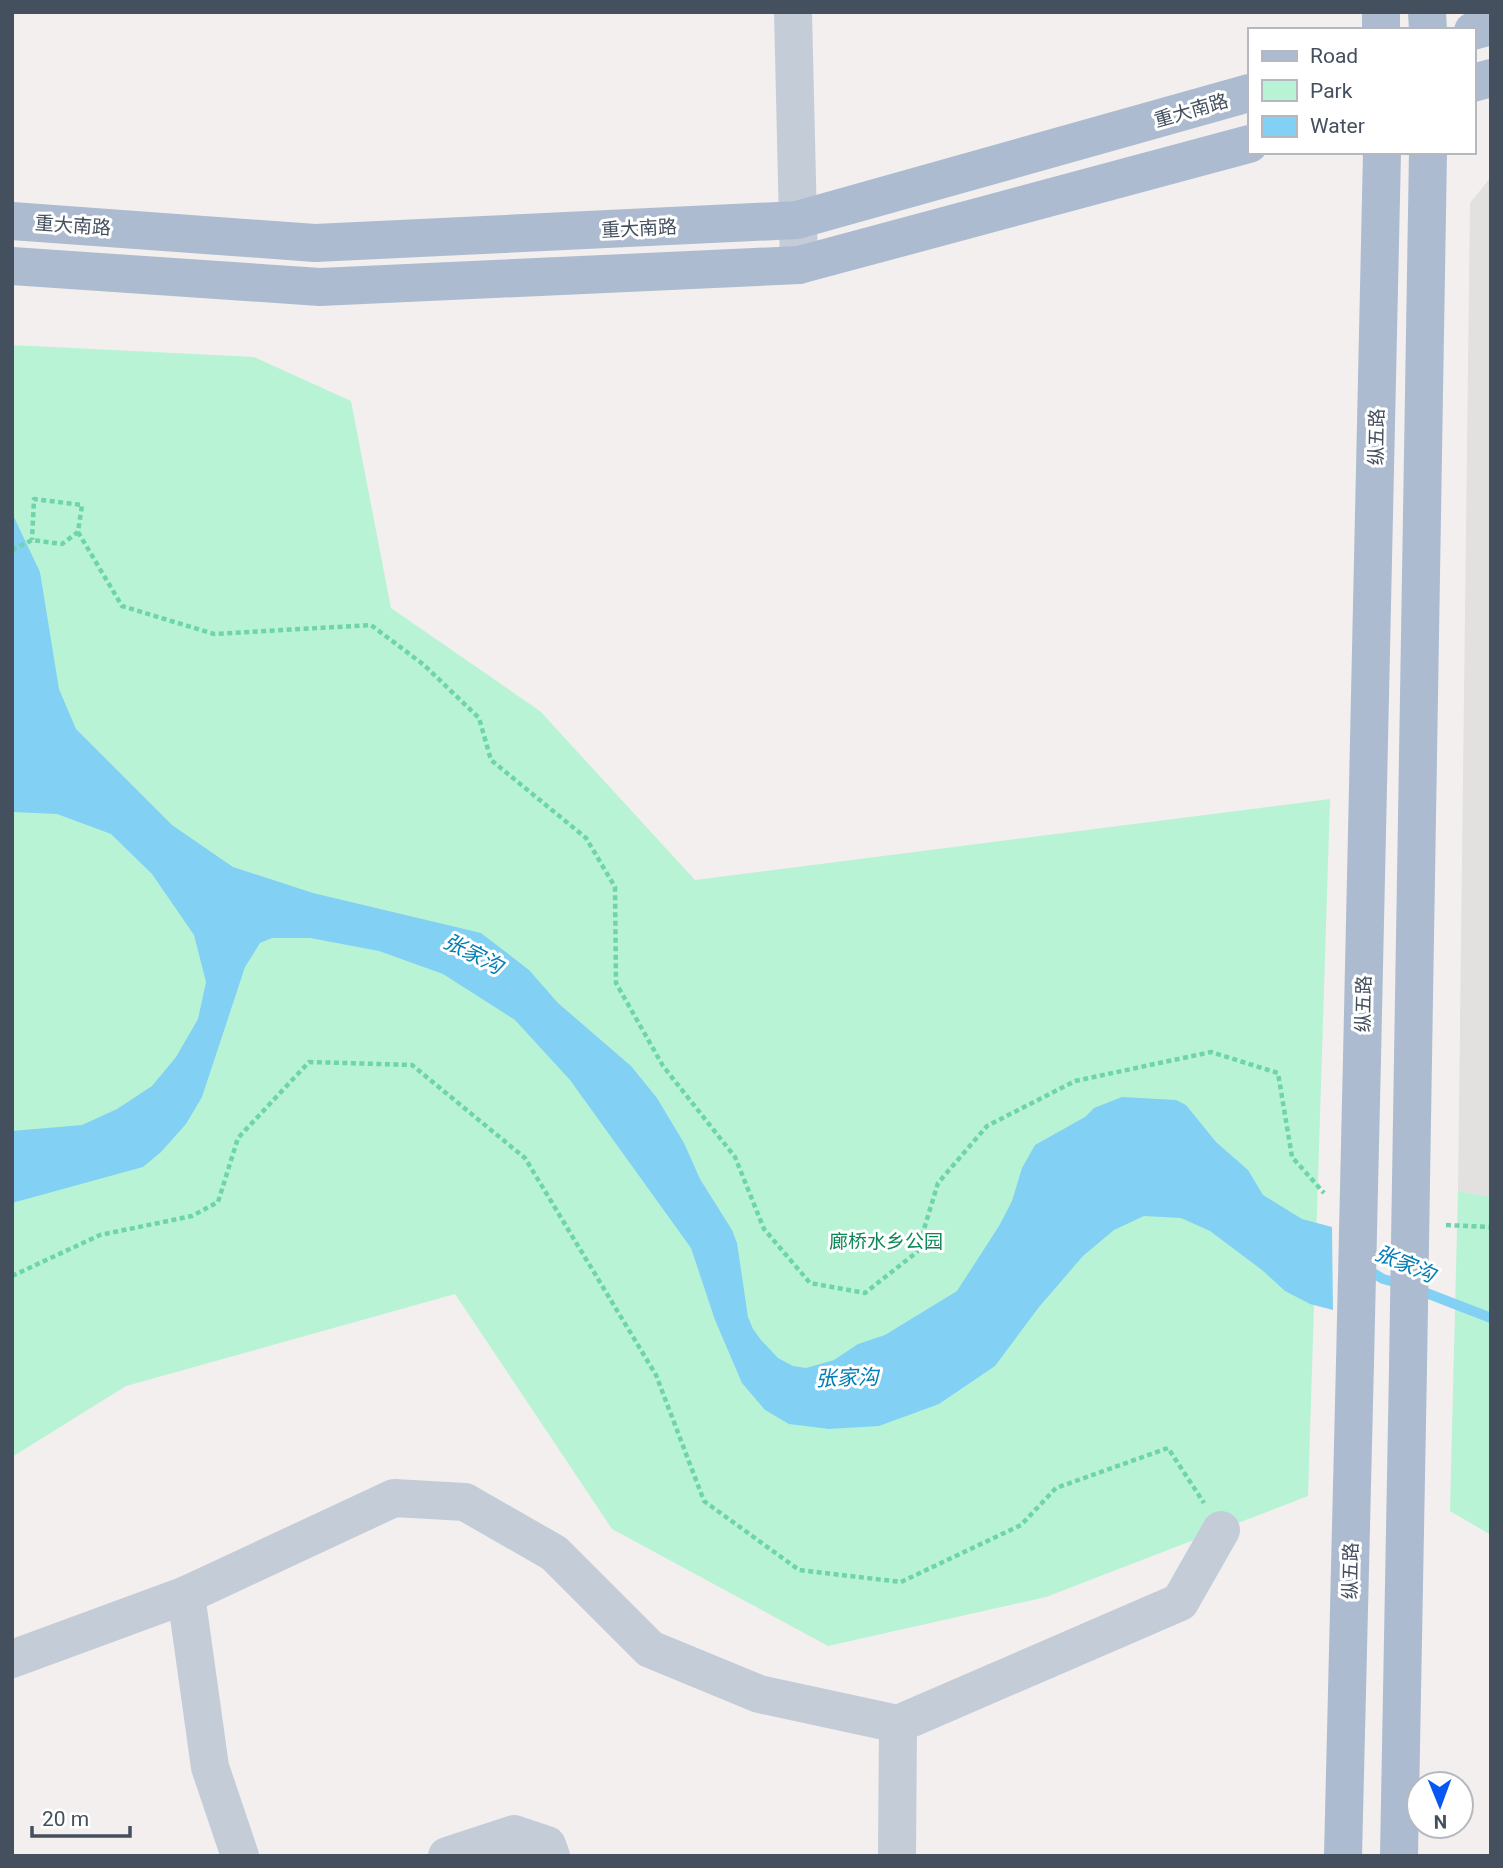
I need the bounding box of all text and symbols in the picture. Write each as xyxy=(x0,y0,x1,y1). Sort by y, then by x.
legend xyxy=(1248,28,1475,154)
text: Road xyxy=(1310,44,1358,68)
text: Park xyxy=(1310,79,1353,103)
street label: 重大南路 xyxy=(1151,89,1231,132)
text: Water xyxy=(1310,114,1365,138)
street label: 重大南路 xyxy=(34,211,112,240)
street label: 重大南路 xyxy=(600,215,678,242)
street label: 纵五路 xyxy=(1365,408,1388,466)
water label: 张家沟 xyxy=(439,929,508,980)
street label: 纵五路 xyxy=(1352,975,1375,1033)
park label: 廊桥水乡公园 xyxy=(829,1230,943,1253)
water label: 张家沟 xyxy=(1371,1241,1441,1288)
water label: 张家沟 xyxy=(815,1365,881,1391)
street label: 纵五路 xyxy=(1339,1542,1362,1600)
north arrow xyxy=(1405,1770,1475,1840)
scale bar xyxy=(32,1794,130,1838)
text: 20 m xyxy=(42,1807,89,1831)
text: N xyxy=(1433,1810,1447,1833)

